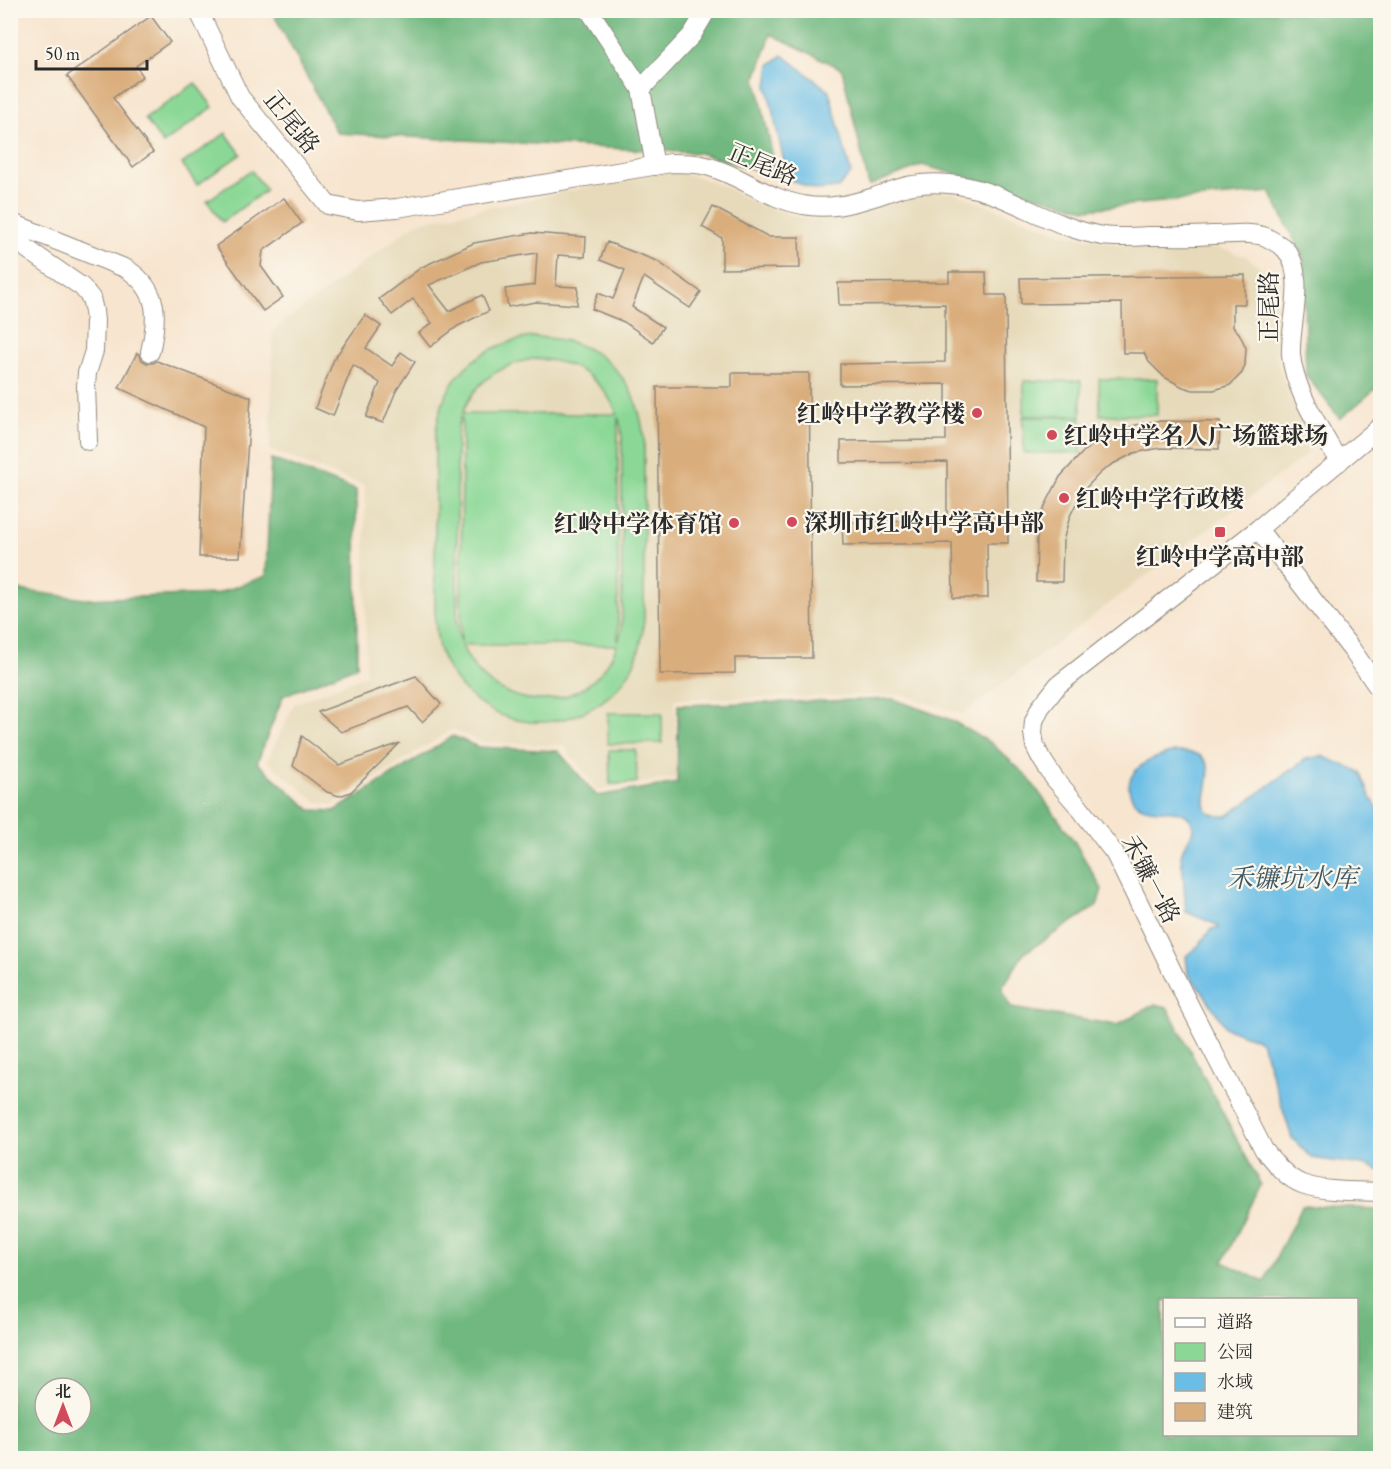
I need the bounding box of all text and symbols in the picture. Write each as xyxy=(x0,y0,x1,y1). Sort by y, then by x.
scale bar xyxy=(36,33,147,71)
text: 50 m xyxy=(45,42,80,65)
street label: 正尾路 xyxy=(257,84,327,160)
street label: 正尾路 xyxy=(724,136,802,192)
street label: 正尾路 xyxy=(1253,271,1284,343)
place label: 红岭中学教学楼 xyxy=(797,398,965,429)
marker: 红岭中学教学楼 xyxy=(970,406,984,420)
place label: 红岭中学名人广场篮球场 xyxy=(1064,420,1328,451)
marker: 红岭中学名人广场篮球场 xyxy=(1045,428,1059,442)
place label: 红岭中学行政楼 xyxy=(1076,483,1244,514)
marker: 红岭中学行政楼 xyxy=(1057,491,1071,505)
place label: 深圳市红岭中学高中部 xyxy=(804,507,1044,538)
place label: 红岭中学体育馆 xyxy=(554,508,722,539)
marker: 深圳市红岭中学高中部 xyxy=(785,515,799,529)
marker: 红岭中学体育馆 xyxy=(727,516,741,530)
marker: 红岭中学高中部 xyxy=(1213,525,1227,539)
place label: 红岭中学高中部 xyxy=(1136,541,1304,572)
street label: 禾镰一路 xyxy=(1115,829,1187,929)
water label: 禾镰坑水库 xyxy=(1227,861,1361,895)
legend xyxy=(1163,1298,1358,1436)
text: 道路 xyxy=(1217,1310,1253,1333)
text: 公园 xyxy=(1217,1340,1253,1363)
text: 水域 xyxy=(1217,1370,1253,1393)
north arrow xyxy=(33,1376,93,1436)
text: 北 xyxy=(55,1381,71,1402)
text: 建筑 xyxy=(1217,1400,1253,1423)

